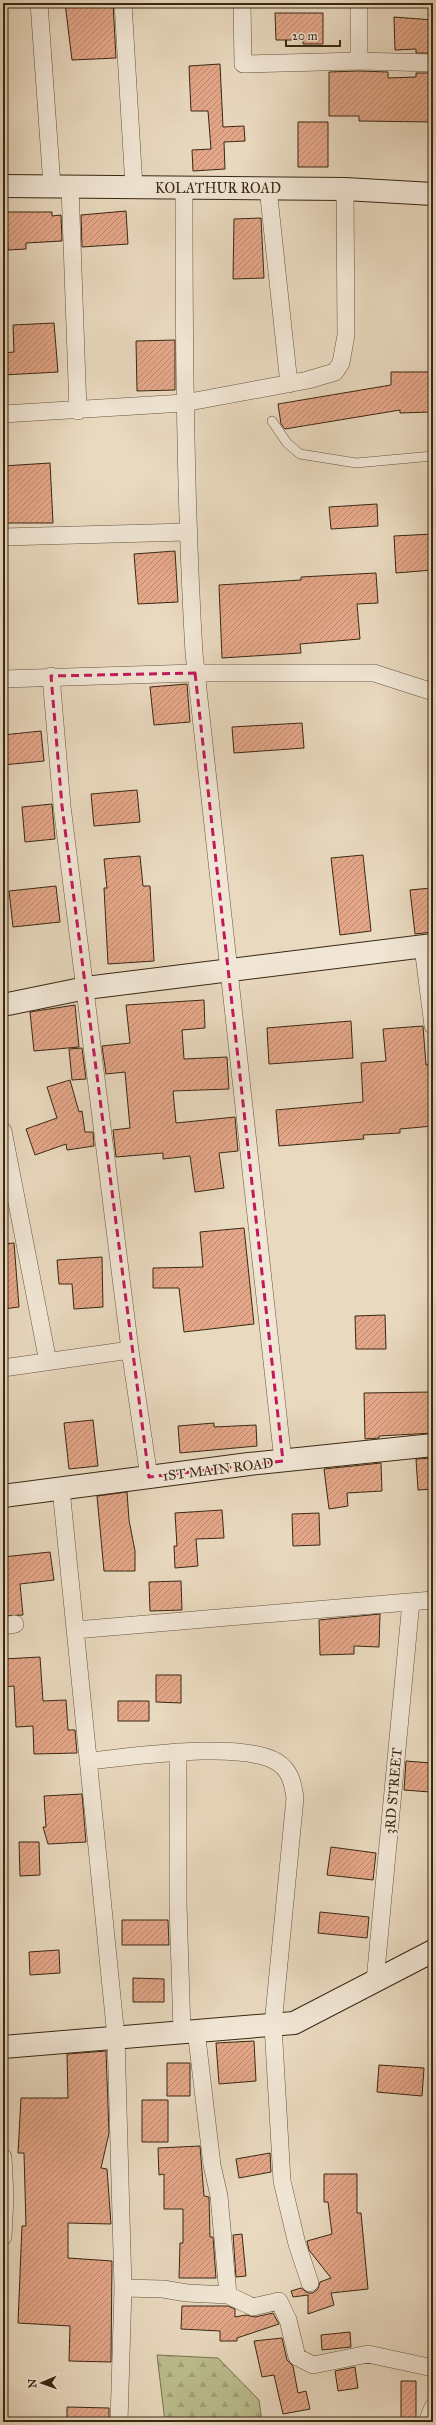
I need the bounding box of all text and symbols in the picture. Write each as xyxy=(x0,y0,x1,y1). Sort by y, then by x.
scale bar xyxy=(286,22,340,48)
text: 20 m xyxy=(292,29,318,43)
street label: KOLATHUR ROAD xyxy=(155,180,281,197)
street label: 1ST MAIN ROAD xyxy=(162,1454,274,1485)
street label: 3RD STREET xyxy=(381,1747,406,1835)
north arrow xyxy=(22,2363,62,2403)
text: N xyxy=(26,2378,39,2388)

